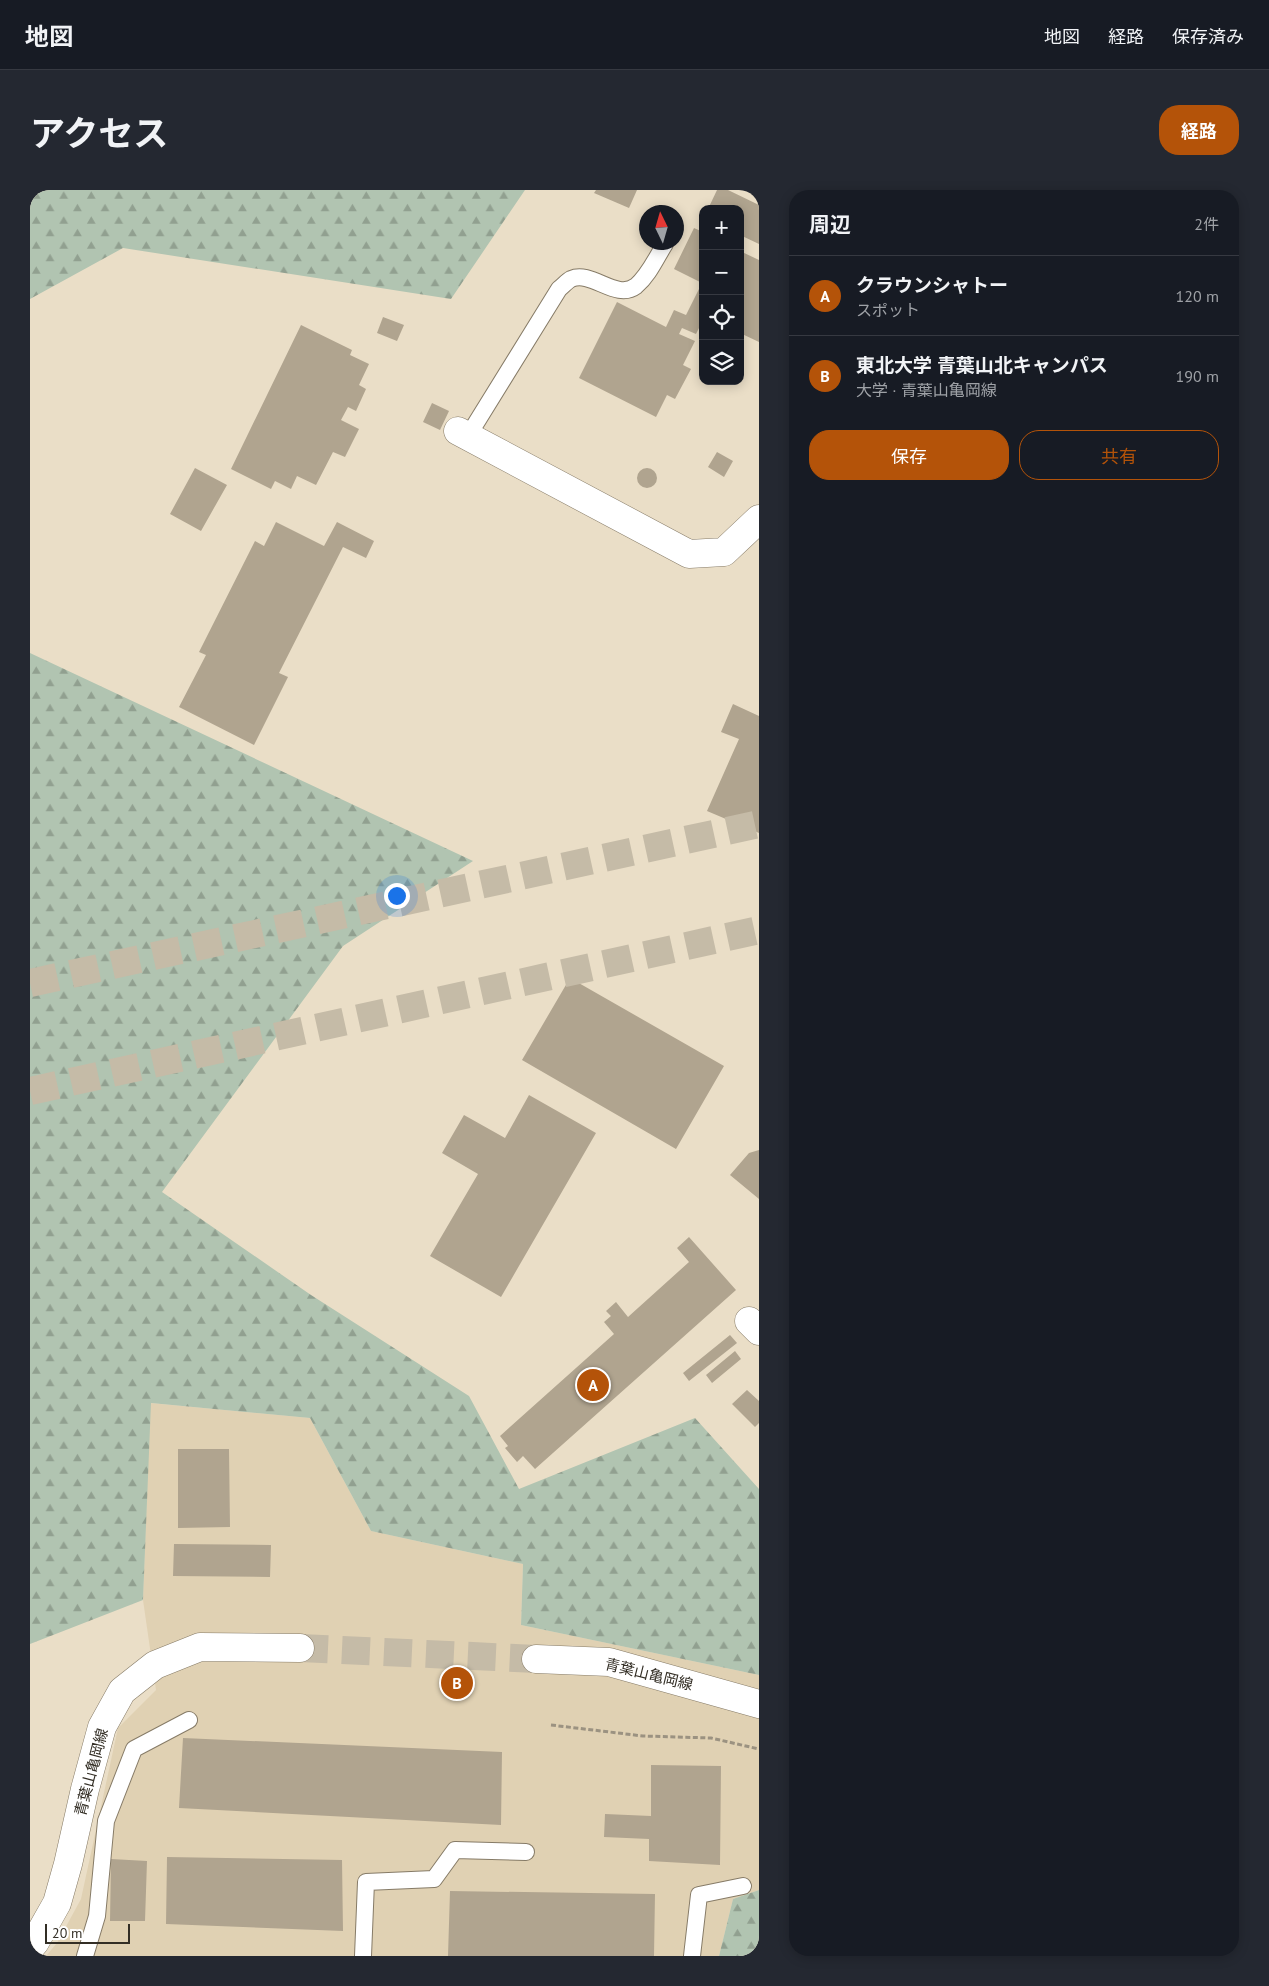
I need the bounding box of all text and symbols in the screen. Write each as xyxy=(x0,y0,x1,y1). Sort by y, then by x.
text: 地図 xyxy=(25,21,73,52)
text: 地図 xyxy=(1044,25,1080,48)
text: 経路 xyxy=(1108,25,1144,48)
text: 保存済み xyxy=(1172,25,1244,48)
button: 経路 xyxy=(1159,105,1239,155)
text: アクセス xyxy=(30,110,168,156)
north arrow xyxy=(639,205,684,250)
map controls xyxy=(699,205,744,385)
button: + xyxy=(699,205,744,250)
text: 周辺 xyxy=(809,211,851,238)
text: 2件 xyxy=(1194,214,1219,234)
button: − xyxy=(699,250,744,295)
text: クラウンシャトー xyxy=(856,273,1008,297)
text: A xyxy=(820,286,830,306)
text: 120 m xyxy=(1176,286,1219,306)
button: locate xyxy=(699,295,744,340)
text: スポット xyxy=(856,300,920,320)
button: layers xyxy=(699,340,744,385)
text: 東北大学 青葉山北キャンパス xyxy=(856,353,1108,377)
text: B xyxy=(820,366,830,386)
text: 190 m xyxy=(1176,366,1219,386)
text: 大学 · 青葉山亀岡線 xyxy=(856,380,997,400)
button: 保存 xyxy=(809,430,1009,480)
button: 共有 xyxy=(1019,430,1219,480)
your location xyxy=(384,883,410,909)
pin: A xyxy=(577,1366,609,1404)
street label: 青葉山亀岡線 xyxy=(603,1654,695,1694)
pin: B xyxy=(441,1664,473,1702)
street label: 青葉山亀岡線 xyxy=(70,1726,112,1818)
scale bar xyxy=(45,1921,130,1944)
text: 20 m xyxy=(52,1924,82,1942)

